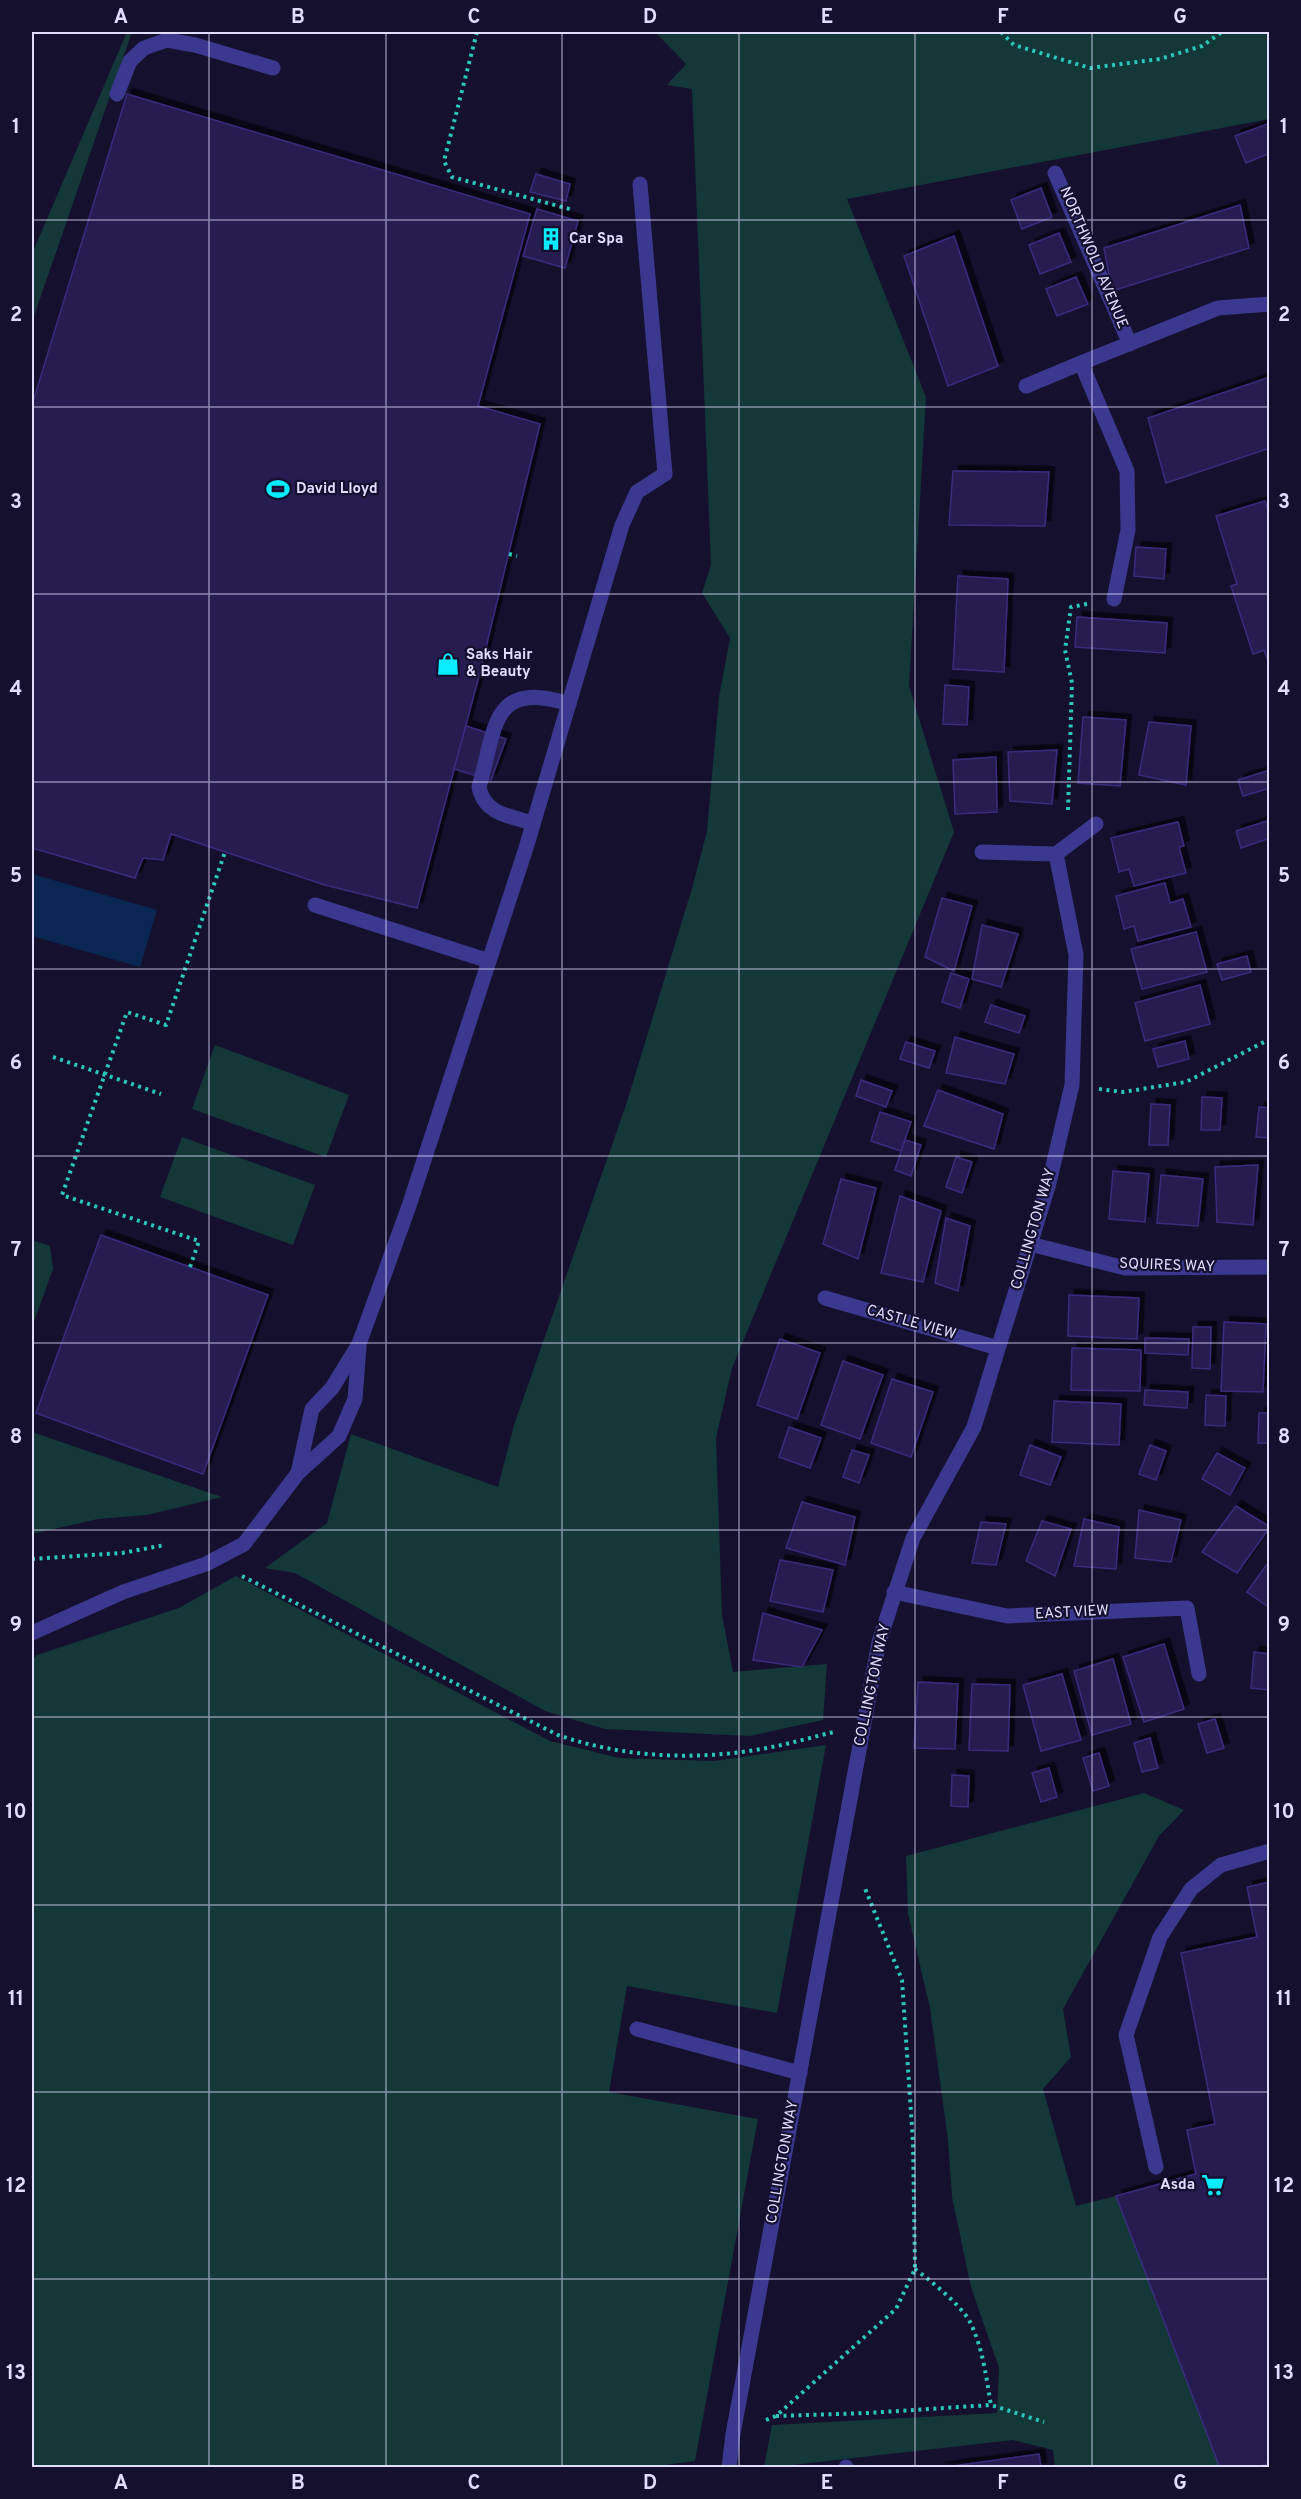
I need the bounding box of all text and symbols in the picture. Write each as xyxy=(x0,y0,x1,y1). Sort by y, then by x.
text: A xyxy=(114,5,128,31)
text: B xyxy=(291,5,305,31)
text: C xyxy=(468,5,480,31)
text: D xyxy=(643,5,657,31)
text: E xyxy=(821,5,833,31)
text: F xyxy=(997,5,1009,31)
text: G xyxy=(1173,5,1187,31)
text: 1 xyxy=(12,115,20,141)
text: 1 xyxy=(1280,115,1288,141)
street label: NORTHWOLD AVENUE xyxy=(1054,184,1132,332)
building icon: Car Spa xyxy=(538,226,564,252)
place label: Car Spa xyxy=(569,230,623,249)
text: 2 xyxy=(10,303,22,329)
text: 2 xyxy=(1278,303,1290,329)
sports icon: David Lloyd xyxy=(265,476,291,502)
place label: David Lloyd xyxy=(296,480,378,499)
text: 3 xyxy=(10,490,22,516)
text: 3 xyxy=(1278,490,1290,516)
place label: Saks Hair & Beauty xyxy=(466,646,533,682)
shop icon: Saks Hair & Beauty xyxy=(435,651,461,677)
text: 4 xyxy=(10,677,22,703)
text: 4 xyxy=(1278,677,1290,703)
text: 5 xyxy=(10,864,22,890)
text: 5 xyxy=(1278,864,1290,890)
text: 6 xyxy=(10,1051,22,1077)
text: 6 xyxy=(1278,1051,1290,1077)
street label: COLLINGTON WAY xyxy=(1008,1166,1060,1292)
text: 7 xyxy=(11,1238,21,1264)
text: 7 xyxy=(1279,1238,1289,1264)
street label: SQUIRES WAY xyxy=(1119,1255,1216,1277)
street label: CASTLE VIEW xyxy=(864,1301,958,1345)
text: 8 xyxy=(10,1425,22,1451)
text: 8 xyxy=(1278,1425,1290,1451)
street label: EAST VIEW xyxy=(1034,1602,1110,1624)
text: 9 xyxy=(10,1613,22,1639)
text: 9 xyxy=(1278,1613,1290,1639)
street label: COLLINGTON WAY xyxy=(851,1621,895,1748)
text: 10 xyxy=(5,1800,27,1826)
text: 10 xyxy=(1273,1800,1295,1826)
text: 11 xyxy=(8,1987,24,2013)
text: 11 xyxy=(1276,1987,1292,2013)
street label: COLLINGTON WAY xyxy=(763,2098,803,2225)
supermarket icon: Asda xyxy=(1200,2172,1226,2198)
text: 12 xyxy=(6,2174,26,2200)
text: 12 xyxy=(1274,2174,1294,2200)
place label: Asda xyxy=(1160,2176,1195,2195)
text: 13 xyxy=(6,2361,26,2387)
text: 13 xyxy=(1274,2361,1294,2387)
text: A xyxy=(114,2471,128,2497)
text: B xyxy=(291,2471,305,2497)
text: C xyxy=(468,2471,480,2497)
text: D xyxy=(643,2471,657,2497)
text: E xyxy=(821,2471,833,2497)
text: F xyxy=(997,2471,1009,2497)
text: G xyxy=(1173,2471,1187,2497)

